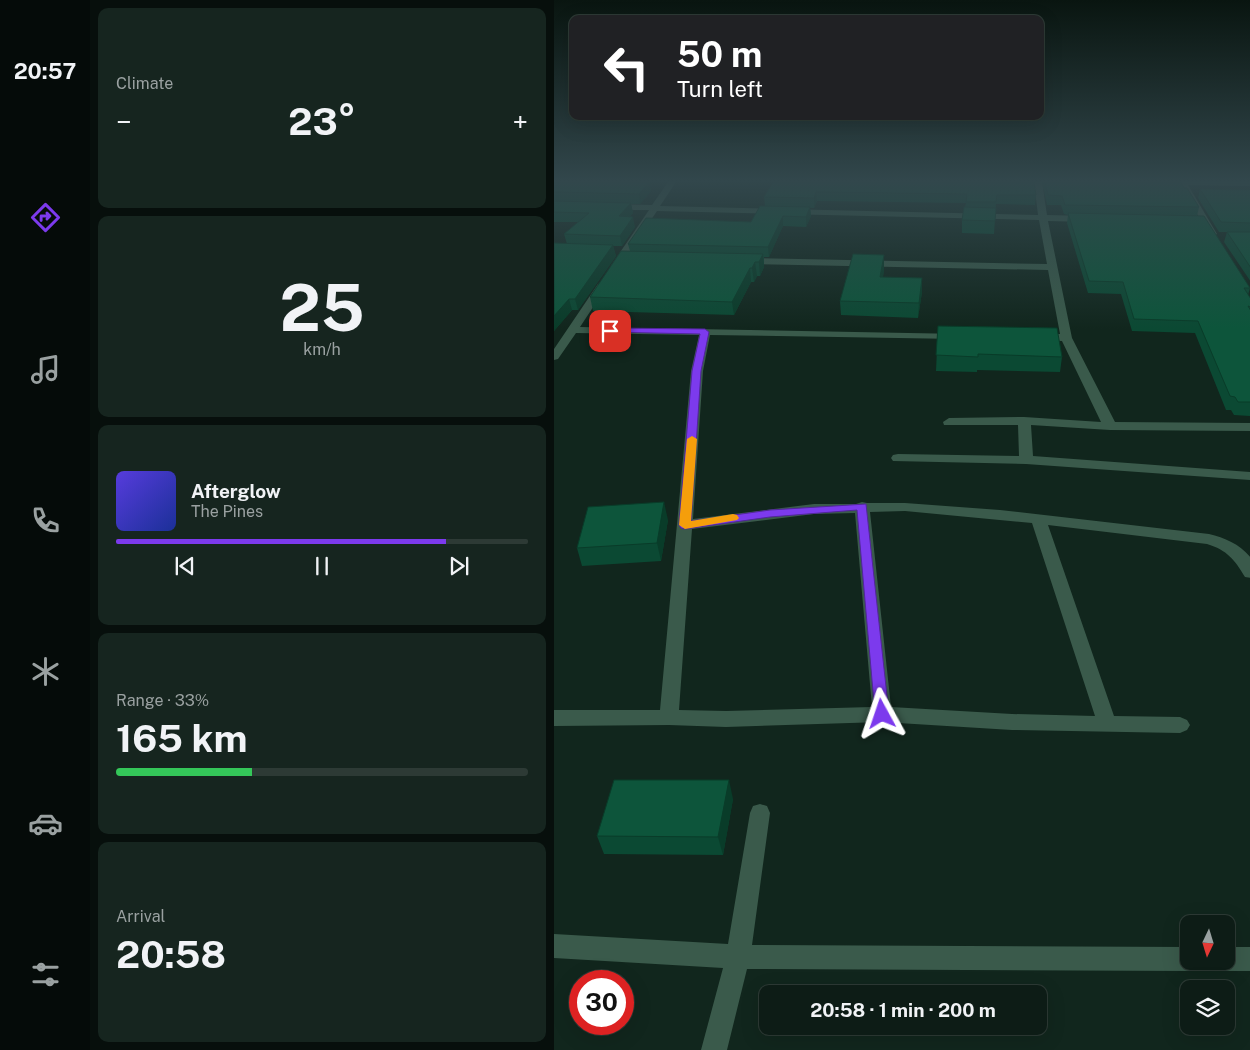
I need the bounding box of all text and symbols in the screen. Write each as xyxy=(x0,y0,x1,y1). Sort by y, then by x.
text: 50 m xyxy=(677,34,762,75)
icon: left xyxy=(594,35,659,100)
text: 20:57 xyxy=(14,58,76,84)
text: Climate xyxy=(116,74,173,93)
text: Turn left xyxy=(677,76,763,102)
text: 23° xyxy=(288,99,356,144)
text: − xyxy=(116,105,132,138)
text: + xyxy=(512,105,528,138)
icon: directions xyxy=(28,200,63,235)
text: 25 xyxy=(279,269,365,346)
pin xyxy=(589,310,631,352)
icon: arrive xyxy=(596,317,624,345)
text: km/h xyxy=(303,340,341,359)
icon: music xyxy=(28,352,63,387)
text: Afterglow xyxy=(191,480,281,502)
text: The Pines xyxy=(191,502,263,521)
icon: phone xyxy=(28,503,63,538)
icon: previous xyxy=(171,552,199,580)
icon: pause xyxy=(308,552,336,580)
icon: next xyxy=(445,552,473,580)
icon: climate xyxy=(28,654,63,689)
position arrow xyxy=(855,687,907,739)
text: Range · 33% xyxy=(116,691,209,710)
text: 165 km xyxy=(116,716,248,761)
icon: car xyxy=(28,806,63,841)
text: Arrival xyxy=(116,907,165,926)
north arrow xyxy=(1180,915,1235,970)
map controls xyxy=(1180,915,1235,1035)
text: 20:58 xyxy=(116,932,226,977)
icon: filters xyxy=(28,957,63,992)
speed limit sign: 30 xyxy=(569,970,634,1035)
button: layers xyxy=(1180,980,1235,1035)
text: 20:58 · 1 min · 200 m xyxy=(810,999,996,1021)

